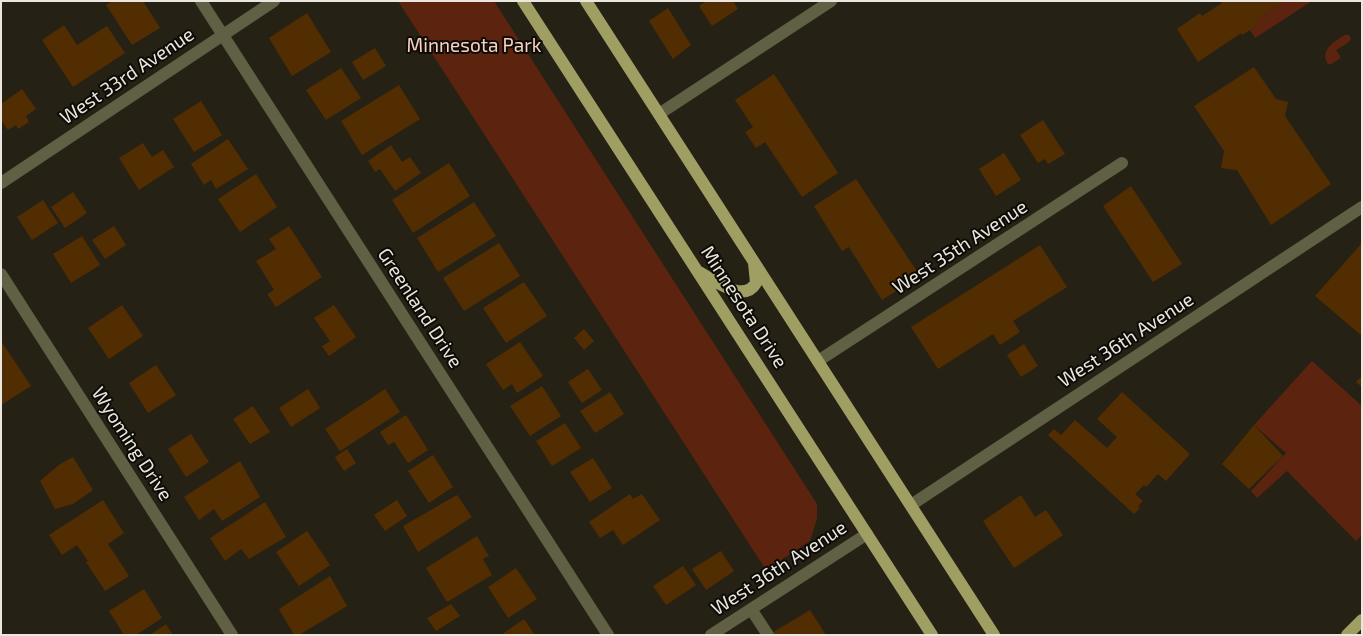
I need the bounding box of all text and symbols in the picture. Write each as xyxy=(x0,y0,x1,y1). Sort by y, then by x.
street label: West 33rd Avenue xyxy=(56,23,198,129)
park label: Minnesota Park xyxy=(407,35,541,57)
street label: West 35th Avenue xyxy=(888,195,1032,299)
street label: Minnesota Drive xyxy=(696,242,792,372)
street label: Greenland Drive xyxy=(373,244,467,372)
street label: West 36th Avenue xyxy=(1054,288,1198,392)
street label: Wyoming Drive xyxy=(87,383,177,505)
street label: West 36th Avenue xyxy=(707,516,851,620)

